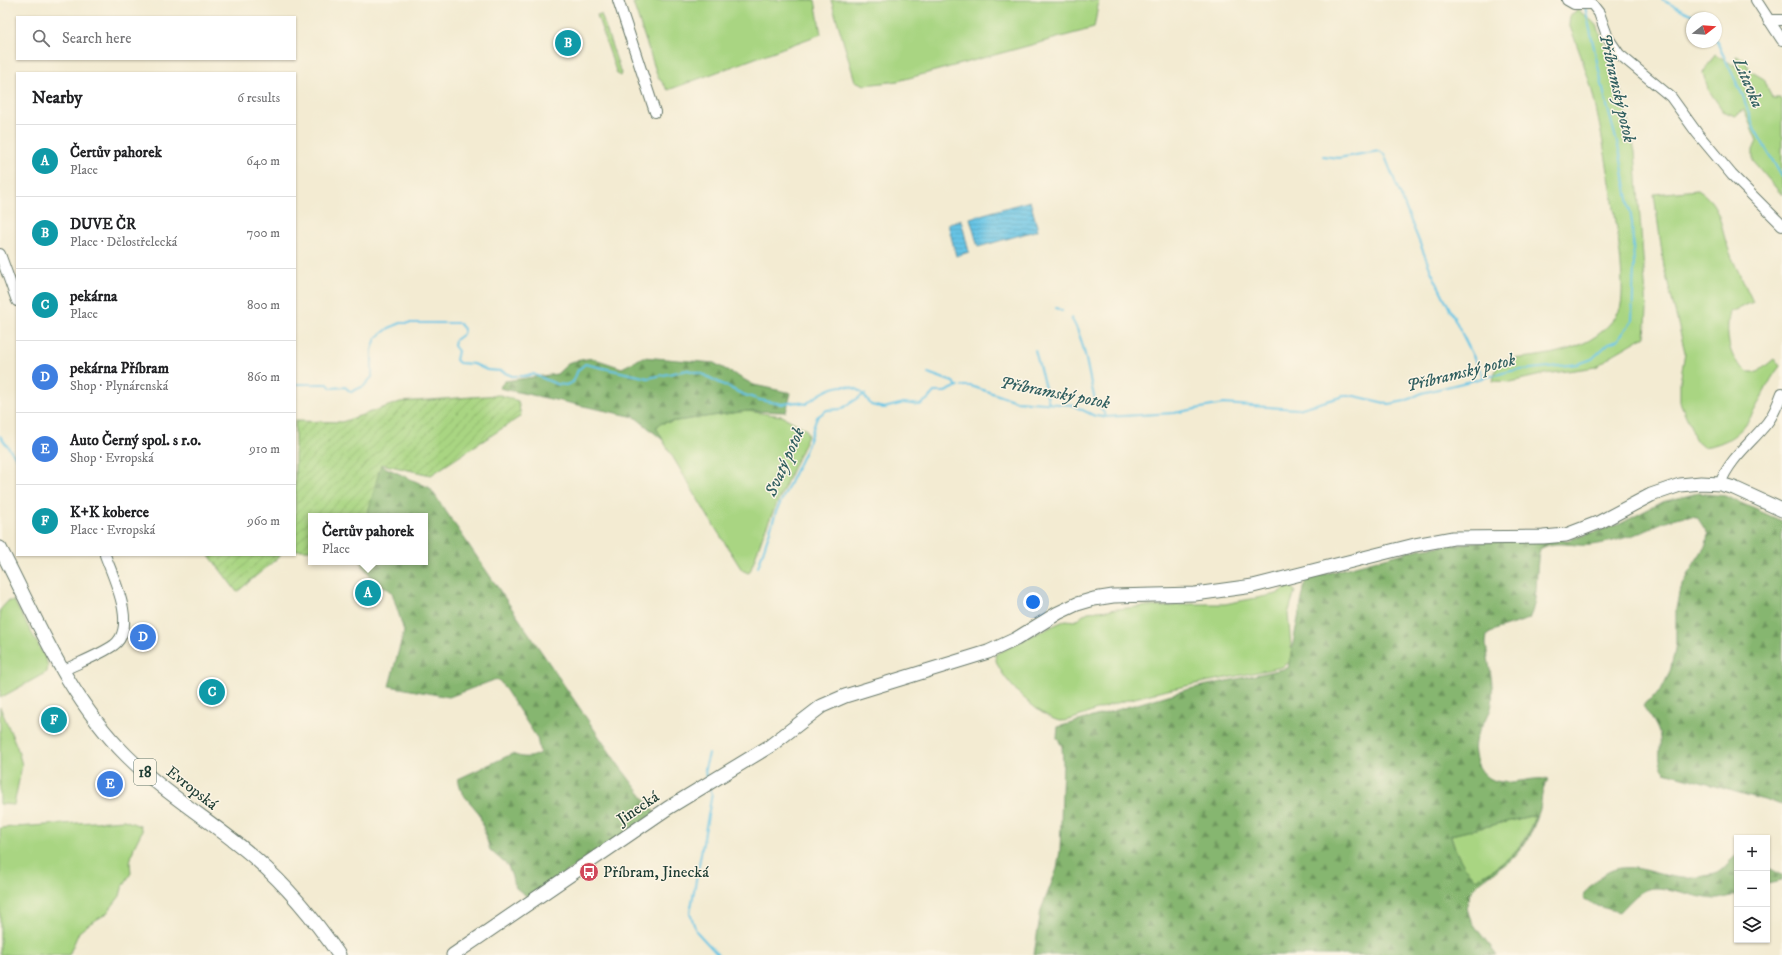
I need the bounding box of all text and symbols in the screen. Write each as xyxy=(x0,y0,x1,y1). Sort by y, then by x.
north arrow xyxy=(1686,12,1722,48)
search box xyxy=(16,16,296,60)
icon: search xyxy=(30,27,52,49)
pin: B xyxy=(555,28,581,58)
text: Search here xyxy=(62,29,131,48)
water label: Příbramský potok xyxy=(1594,31,1640,146)
water label: Litavka xyxy=(1727,54,1768,111)
text: Nearby xyxy=(32,87,82,109)
text: 6 results xyxy=(237,90,280,106)
text: Čertův pahorek xyxy=(70,143,162,162)
text: A xyxy=(41,153,49,169)
text: 640 m xyxy=(246,153,280,169)
text: Place xyxy=(70,162,98,178)
text: DUVE ČR xyxy=(70,215,136,234)
text: B xyxy=(41,225,49,241)
text: 700 m xyxy=(247,225,280,241)
text: Place · Dělostřelecká xyxy=(70,234,177,250)
text: pekárna xyxy=(70,287,117,306)
text: C xyxy=(41,297,49,313)
text: 800 m xyxy=(247,297,280,313)
text: Place xyxy=(70,306,98,322)
water label: Příbramský potok xyxy=(1404,349,1519,397)
text: pekárna Příbram xyxy=(70,359,169,378)
text: D xyxy=(40,369,50,385)
text: 860 m xyxy=(247,369,280,385)
water label: Příbramský potok xyxy=(998,372,1113,415)
text: Shop · Plynárenská xyxy=(70,378,168,394)
water label: Svatý potok xyxy=(760,423,810,501)
text: Auto Černý spol. s r.o. xyxy=(70,431,201,450)
text: E xyxy=(40,441,50,457)
text: 910 m xyxy=(249,441,280,457)
text: Shop · Evropská xyxy=(70,450,154,466)
text: K+K koberce xyxy=(70,503,149,522)
text: F xyxy=(41,513,49,529)
text: 960 m xyxy=(247,513,280,529)
popup xyxy=(308,513,428,565)
text: Place · Evropská xyxy=(70,522,155,538)
text: Čertův pahorek xyxy=(322,522,414,541)
text: Place xyxy=(322,541,350,557)
pin: A xyxy=(355,578,381,608)
your location xyxy=(1023,592,1043,612)
pin: D xyxy=(130,622,156,652)
pin: C xyxy=(199,677,225,707)
pin: F xyxy=(41,705,67,735)
road number: 18 xyxy=(134,759,156,785)
street label: Evropská xyxy=(162,762,222,814)
pin: E xyxy=(97,769,123,799)
street label: Jinecká xyxy=(611,787,663,830)
map controls xyxy=(1734,835,1770,943)
button: + xyxy=(1734,835,1770,871)
bus stop icon: Příbram, Jinecká xyxy=(578,861,600,883)
place label: Příbram, Jinecká xyxy=(603,862,709,882)
button: − xyxy=(1734,871,1770,907)
button: layers xyxy=(1734,907,1770,943)

